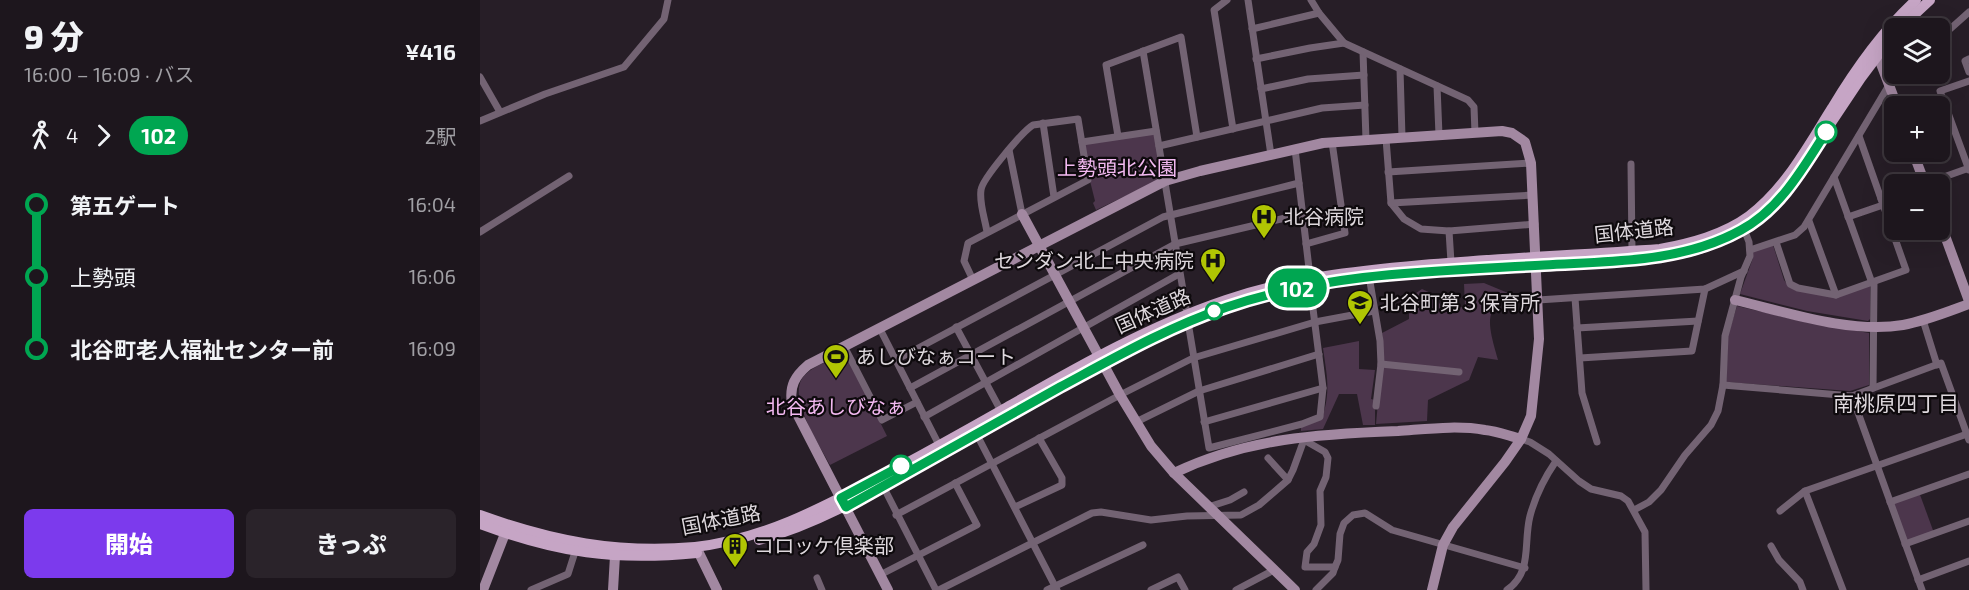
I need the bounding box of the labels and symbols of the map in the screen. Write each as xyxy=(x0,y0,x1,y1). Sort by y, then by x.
unlabelled marker xyxy=(1815,121,1837,143)
park label: 上勢頭北公園 xyxy=(1057,155,1177,179)
hospital icon: 北谷病院 xyxy=(1249,202,1279,240)
place label: 北谷病院 xyxy=(1284,204,1364,228)
street label: 国体道路 xyxy=(1593,214,1675,246)
hospital icon: センダン北上中央病院 xyxy=(1198,246,1228,284)
place label: センダン北上中央病院 xyxy=(994,248,1194,272)
line badge: 102 xyxy=(1262,268,1332,308)
street label: 国体道路 xyxy=(1111,283,1194,337)
school or university icon: 北谷町第３保育所 xyxy=(1345,288,1375,326)
place label: 北谷町第３保育所 xyxy=(1380,290,1540,314)
unlabelled marker xyxy=(1205,302,1223,320)
sports icon: あしびなぁコート xyxy=(821,342,851,380)
place label: あしびなぁコート xyxy=(856,344,1016,368)
district label: 南桃原四丁目 xyxy=(1833,390,1959,415)
park label: 北谷あしびなぁ xyxy=(766,394,906,418)
unlabelled marker xyxy=(890,455,912,477)
street label: 国体道路 xyxy=(679,500,762,538)
building icon: コロッケ倶楽部 xyxy=(720,531,750,569)
place label: コロッケ倶楽部 xyxy=(754,533,894,557)

